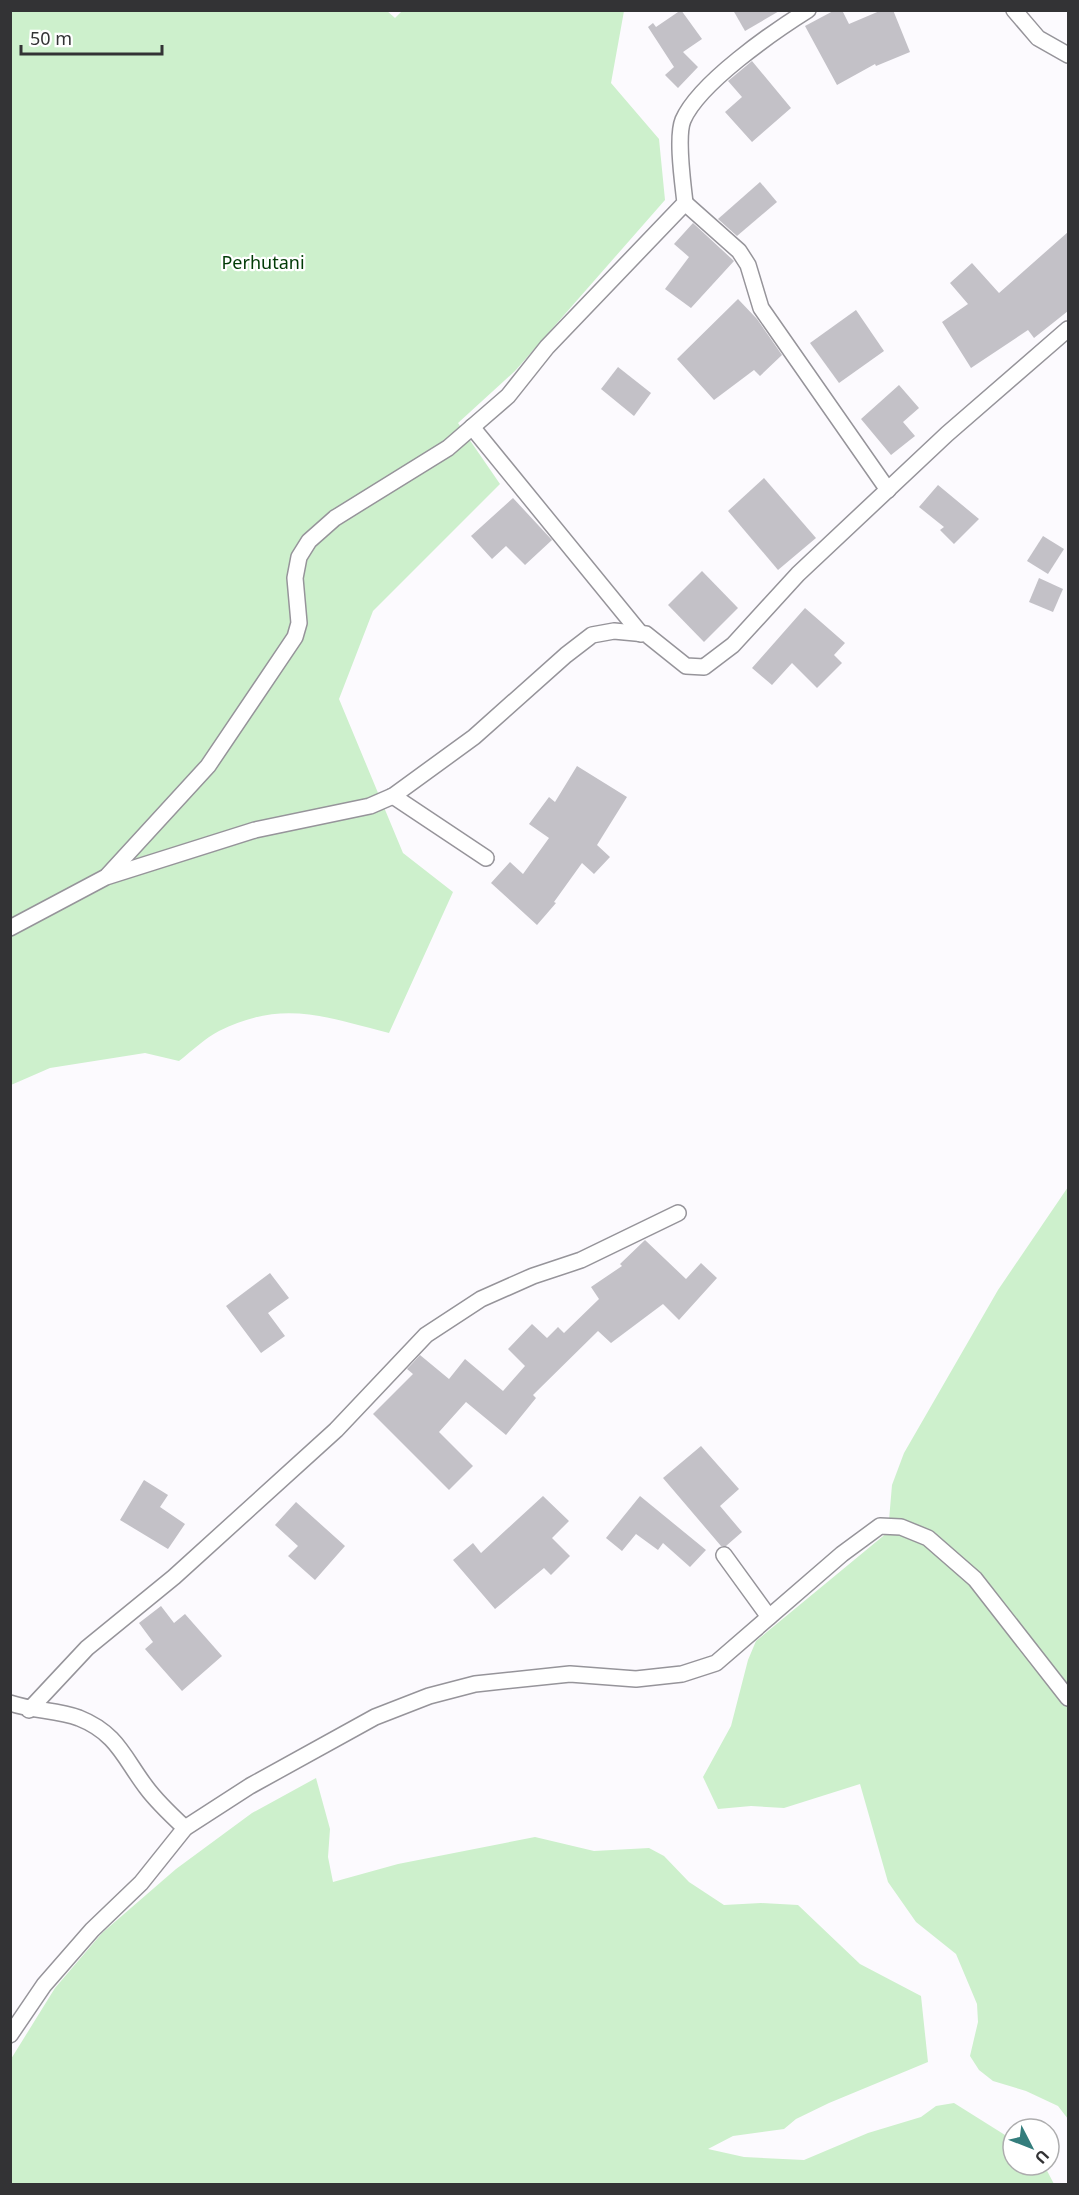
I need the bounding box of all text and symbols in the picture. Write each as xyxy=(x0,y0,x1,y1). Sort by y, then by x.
scale bar xyxy=(21,18,162,56)
text: 50 m xyxy=(30,26,72,50)
park label: Perhutani xyxy=(221,250,305,274)
north arrow xyxy=(1001,2117,1061,2177)
text: U xyxy=(1030,2145,1054,2169)

